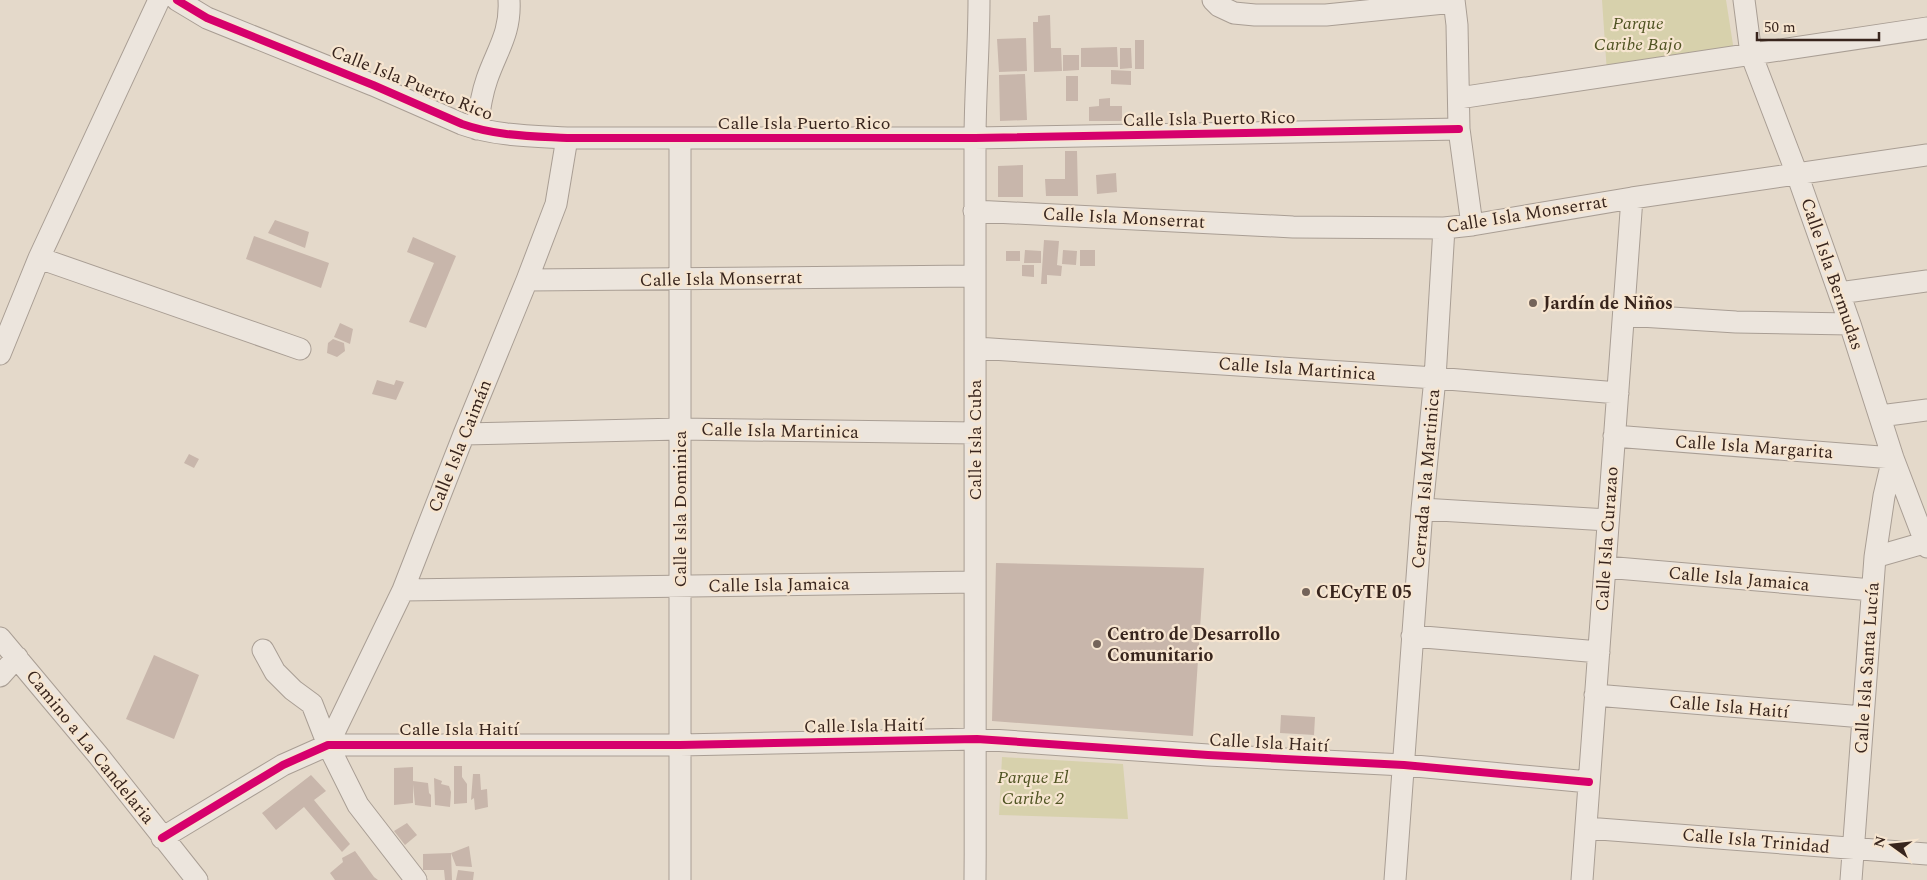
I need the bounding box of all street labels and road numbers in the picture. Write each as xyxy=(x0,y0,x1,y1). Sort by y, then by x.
street label: Calle Isla Puerto Rico xyxy=(327,38,497,128)
street label: Calle Isla Puerto Rico xyxy=(1122,104,1296,134)
street label: Calle Isla Puerto Rico xyxy=(718,110,890,137)
street label: Calle Isla Monserrat xyxy=(1445,188,1609,240)
street label: Calle Isla Bermudas xyxy=(1793,194,1871,354)
street label: Calle Isla Monserrat xyxy=(1042,200,1206,236)
street label: Calle Isla Monserrat xyxy=(639,264,803,294)
street label: Calle Isla Martinica xyxy=(1217,350,1377,388)
street label: Calle Isla Caimán xyxy=(421,376,499,516)
street label: Calle Isla Cuba xyxy=(962,379,989,501)
street label: Cerrada Isla Martinica xyxy=(1405,388,1447,570)
street label: Calle Isla Martinica xyxy=(701,416,859,446)
street label: Calle Isla Margarita xyxy=(1674,428,1834,466)
street label: Calle Isla Dominica xyxy=(667,430,694,588)
street label: Calle Isla Curazao xyxy=(1588,466,1626,612)
street label: Calle Isla Jamaica xyxy=(1667,559,1811,599)
street label: Calle Isla Jamaica xyxy=(708,570,850,600)
street label: Calle Isla Santa Lucía xyxy=(1848,581,1886,755)
street label: Camino a La Candelaria xyxy=(19,664,161,830)
street label: Calle Isla Haití xyxy=(1668,688,1791,726)
street label: Calle Isla Haití xyxy=(804,711,926,741)
street label: Calle Isla Haití xyxy=(399,716,520,743)
street label: Calle Isla Haití xyxy=(1208,726,1331,760)
street label: Calle Isla Trinidad xyxy=(1681,821,1831,861)

